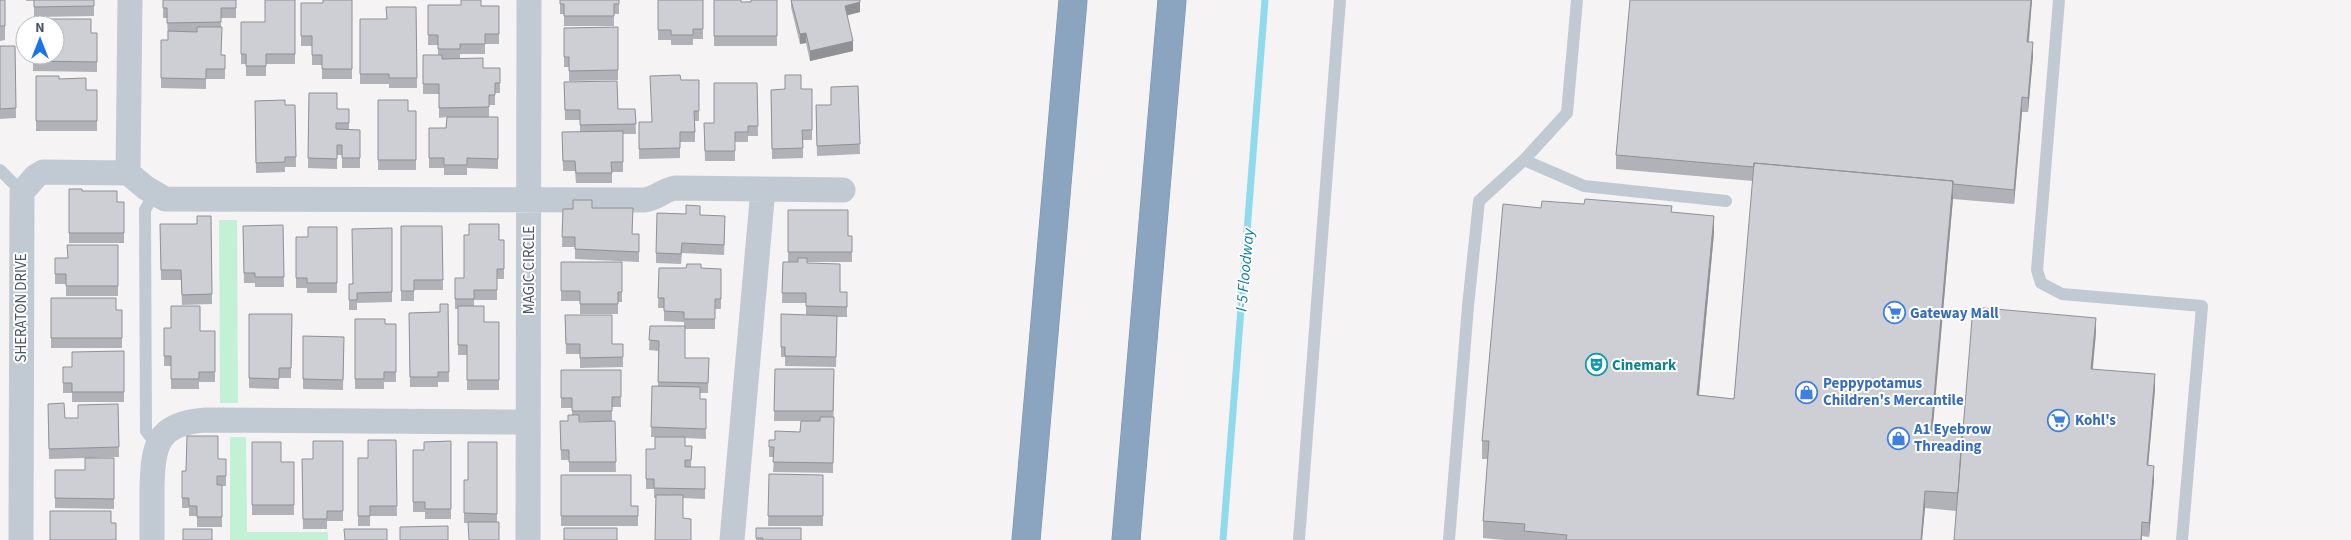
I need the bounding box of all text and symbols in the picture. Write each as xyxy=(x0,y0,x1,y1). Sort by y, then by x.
north arrow xyxy=(15,15,65,65)
text: N xyxy=(35,18,45,38)
street label: MAGIC CIRCLE xyxy=(519,226,540,314)
water label: I-5 Floodway xyxy=(1230,227,1260,312)
street label: SHERATON DRIVE xyxy=(11,253,32,363)
supermarket icon: Gateway Mall xyxy=(1882,301,1906,325)
place label: Gateway Mall xyxy=(1910,303,1999,324)
theatre icon: Cinemark xyxy=(1584,353,1608,377)
place label: Cinemark xyxy=(1612,355,1677,376)
place label: Peppypotamus Children's Mercantile xyxy=(1823,373,1964,411)
shop icon: Peppypotamus Children's Mercantile xyxy=(1795,380,1819,404)
supermarket icon: Kohl's xyxy=(2047,408,2071,432)
place label: Kohl's xyxy=(2075,410,2116,431)
place label: A1 Eyebrow Threading xyxy=(1913,419,1992,457)
shop icon: A1 Eyebrow Threading xyxy=(1886,426,1910,450)

